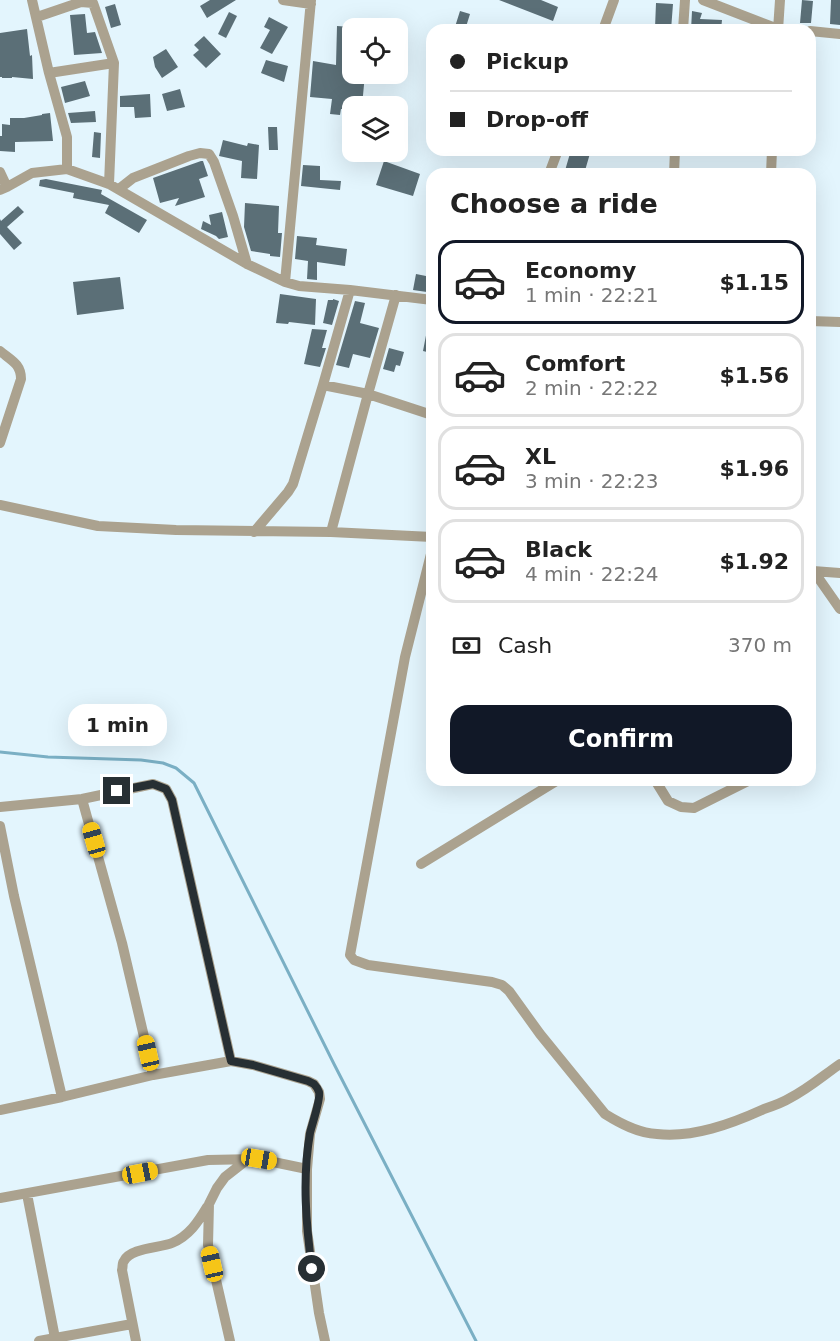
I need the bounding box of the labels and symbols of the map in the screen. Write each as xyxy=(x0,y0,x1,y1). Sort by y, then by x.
callout: 1 min xyxy=(68,704,166,746)
route end xyxy=(103,777,130,804)
car xyxy=(80,820,108,860)
car xyxy=(135,1033,161,1073)
car xyxy=(240,1147,278,1171)
car xyxy=(121,1161,159,1185)
car xyxy=(199,1244,225,1284)
route start xyxy=(298,1255,325,1282)

